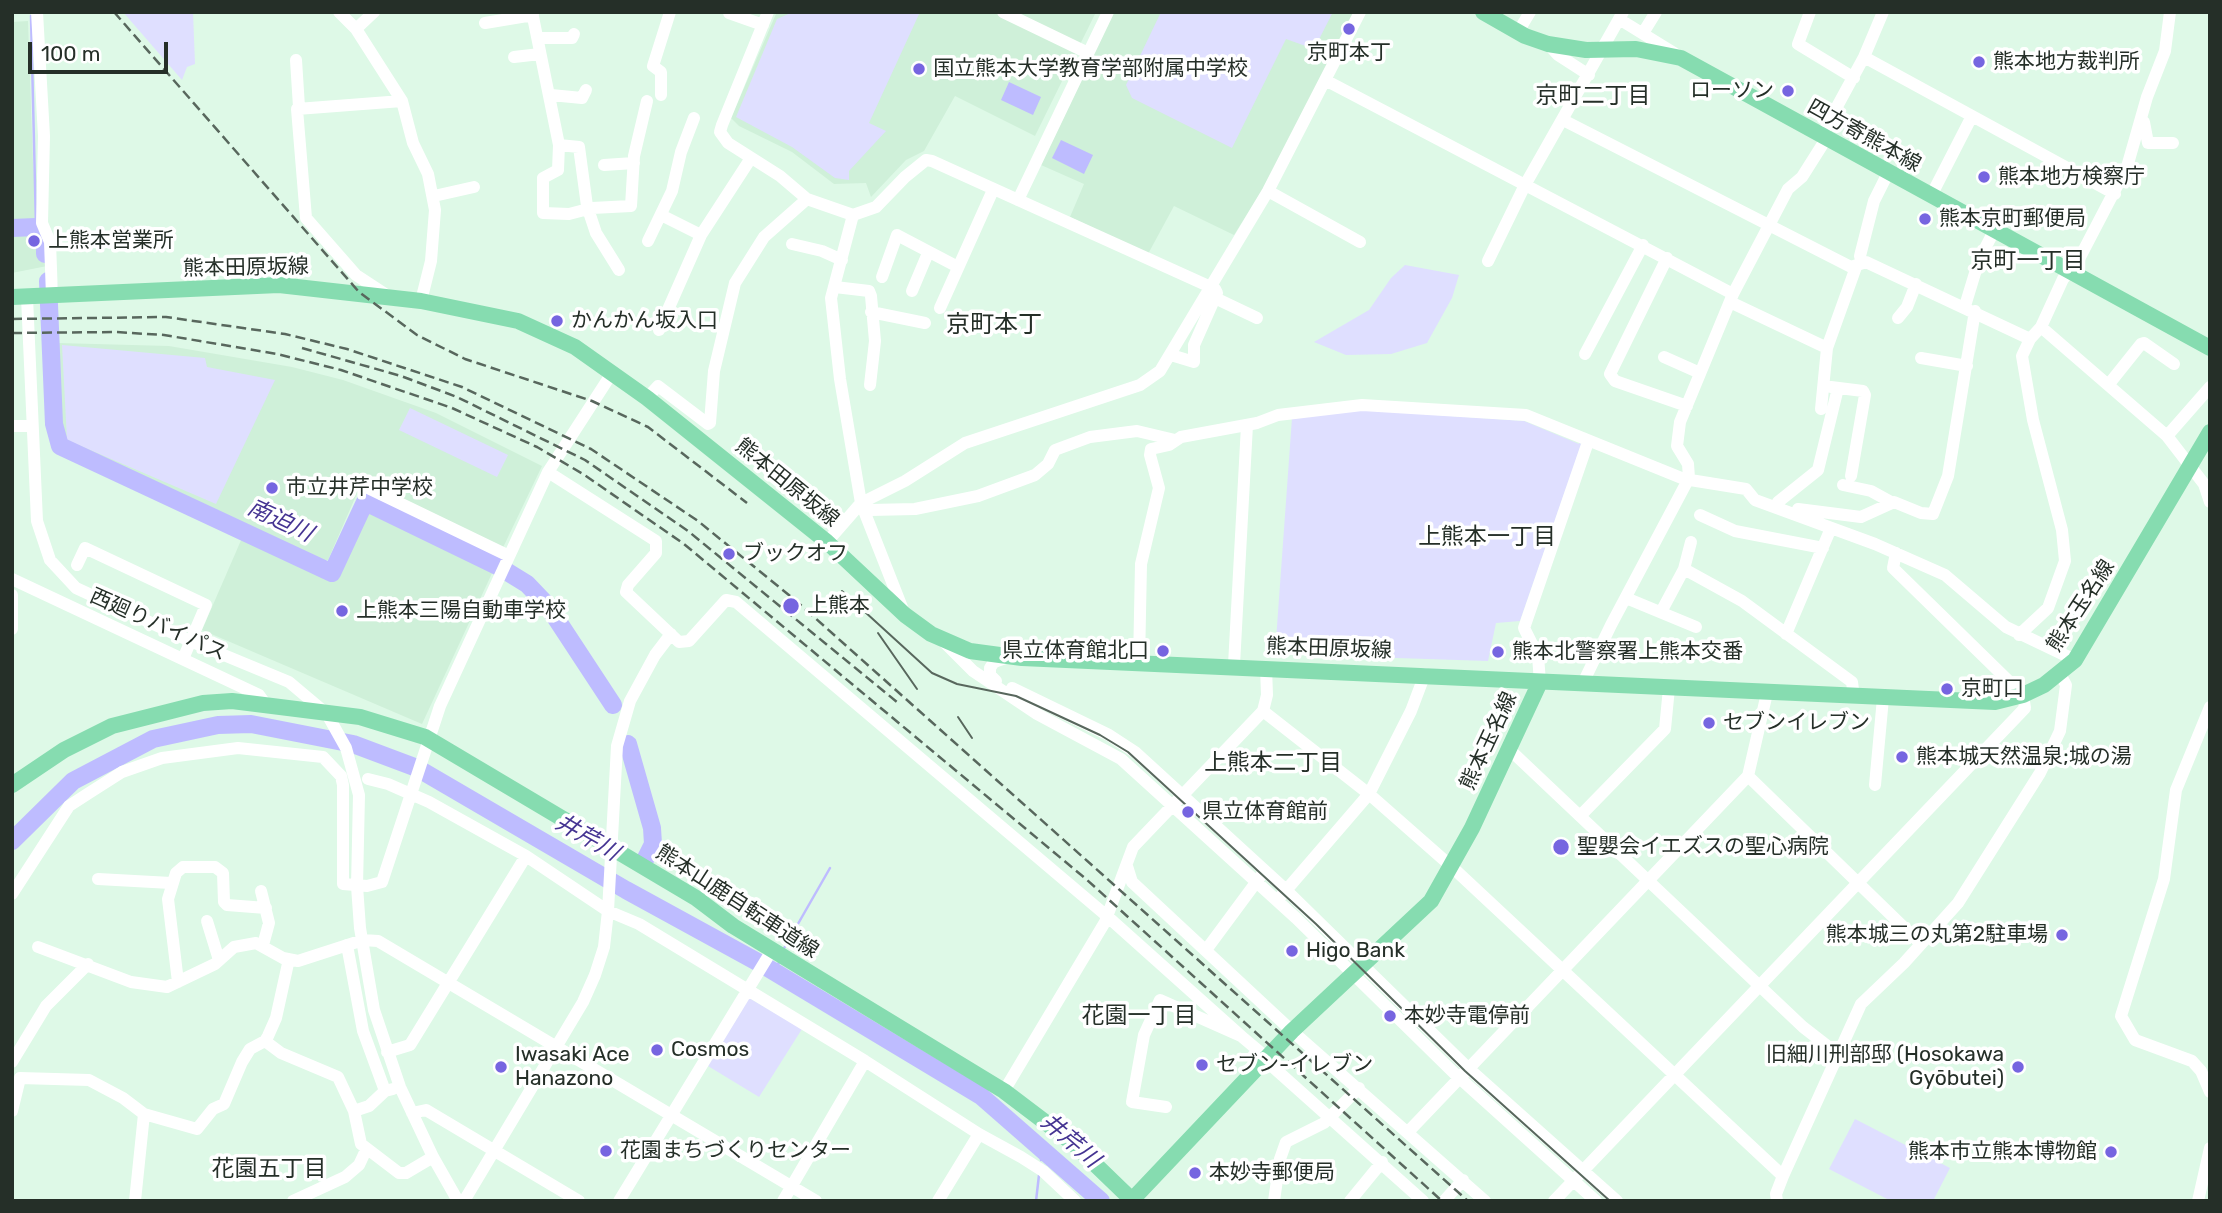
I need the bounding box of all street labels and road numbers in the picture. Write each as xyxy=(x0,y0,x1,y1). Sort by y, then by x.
street label: 四方寄熊本線 xyxy=(1803,94,1925,178)
street label: 熊本田原坂線 xyxy=(183,254,309,282)
street label: 熊本田原坂線 xyxy=(730,434,844,532)
street label: 熊本玉名線 xyxy=(2042,555,2120,657)
street label: 西廻りバイパス xyxy=(86,584,230,666)
street label: 熊本田原坂線 xyxy=(1266,634,1392,664)
street label: 熊本玉名線 xyxy=(1455,688,1523,794)
street label: 熊本山鹿自転車道線 xyxy=(651,840,823,964)

